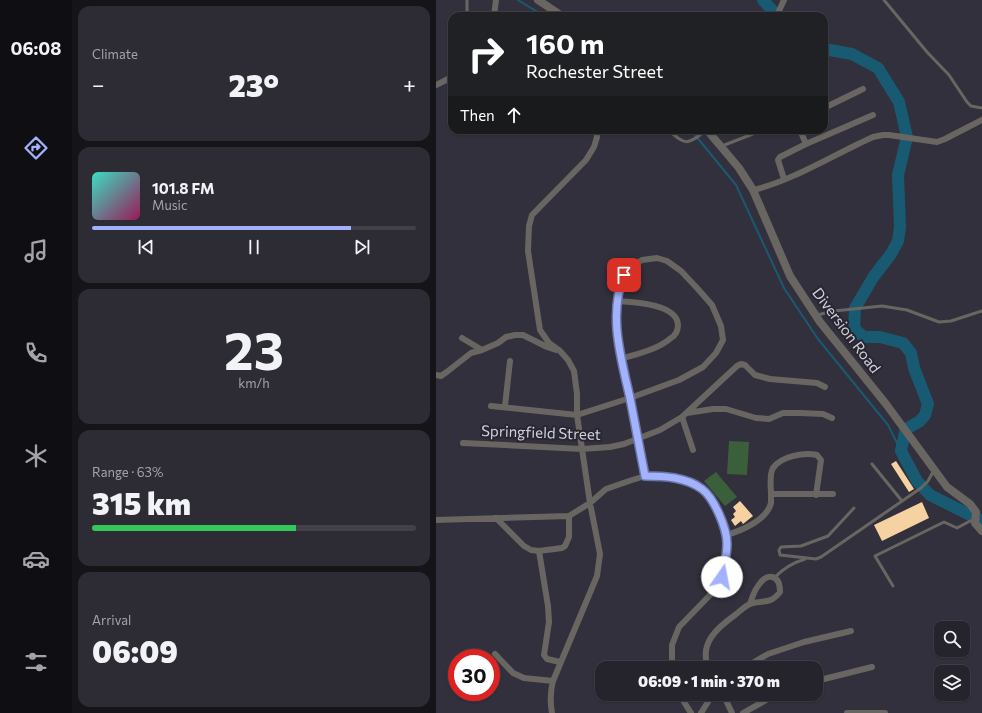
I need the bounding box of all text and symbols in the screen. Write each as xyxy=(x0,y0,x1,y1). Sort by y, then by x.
text: 160 m xyxy=(526,26,604,60)
icon: right xyxy=(460,28,512,80)
text: 06:08 xyxy=(11,37,61,59)
text: Climate xyxy=(92,46,138,62)
text: Rochester Street xyxy=(526,60,663,82)
text: 23° xyxy=(229,66,279,103)
text: − xyxy=(92,71,105,98)
text: + xyxy=(403,71,416,98)
icon: ahead xyxy=(503,104,525,126)
text: Then xyxy=(460,106,495,124)
icon: directions xyxy=(22,134,50,162)
text: 101.8 FM xyxy=(152,179,215,197)
text: Music xyxy=(152,197,187,213)
icon: previous xyxy=(135,236,157,258)
icon: pause xyxy=(243,236,265,258)
icon: next xyxy=(351,236,373,258)
icon: music xyxy=(22,237,50,265)
pin xyxy=(607,258,641,292)
icon: arrive xyxy=(613,264,635,286)
street label: Diversion Road xyxy=(809,284,885,376)
text: 23 xyxy=(224,317,284,381)
icon: phone xyxy=(22,339,50,367)
text: km/h xyxy=(238,375,270,391)
street label: Springfield Street xyxy=(481,421,601,443)
icon: climate xyxy=(22,442,50,470)
text: Range · 63% xyxy=(92,464,163,480)
text: 315 km xyxy=(92,484,191,521)
icon: car xyxy=(22,545,50,573)
position arrow xyxy=(701,556,743,598)
text: Arrival xyxy=(92,612,131,628)
map controls xyxy=(934,621,970,701)
button: search xyxy=(934,621,970,657)
text: 06:09 xyxy=(92,632,178,669)
icon: filters xyxy=(22,648,50,676)
speed limit sign: 30 xyxy=(448,649,500,701)
button: layers xyxy=(934,665,970,701)
text: 06:09 · 1 min · 370 m xyxy=(638,672,780,690)

